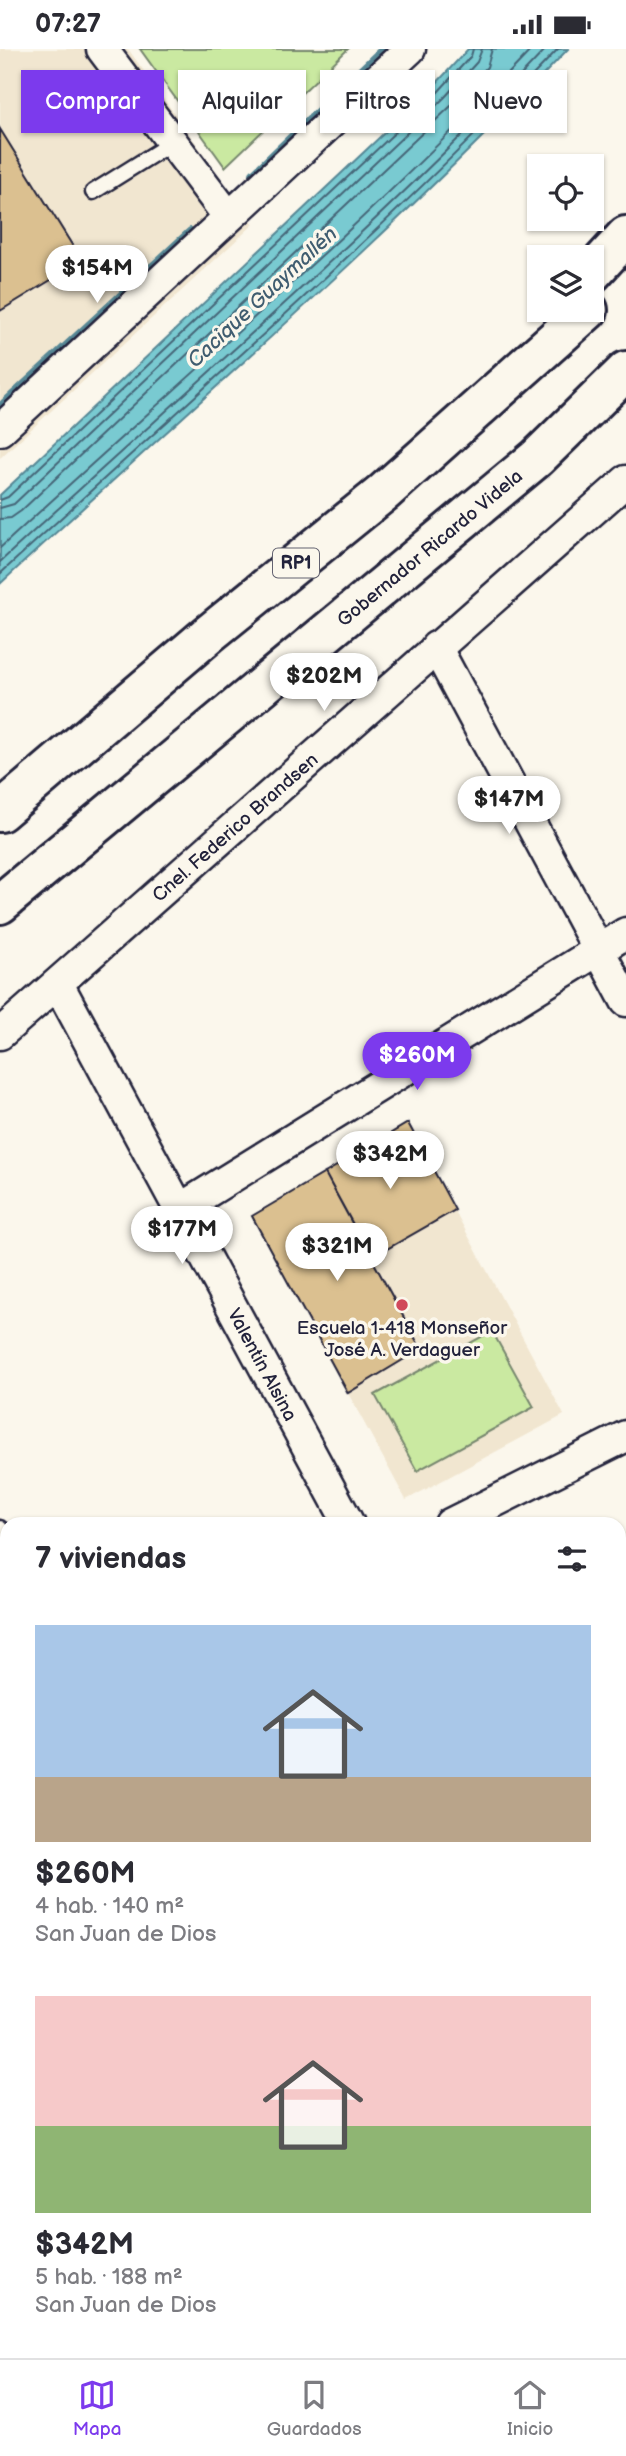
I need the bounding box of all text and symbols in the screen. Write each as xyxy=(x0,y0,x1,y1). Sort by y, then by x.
text: 07:27 xyxy=(35,9,101,40)
chip: Comprar xyxy=(21,70,164,133)
chip: Alquilar xyxy=(178,70,306,133)
chip: Filtros xyxy=(320,70,435,133)
chip: Nuevo xyxy=(449,70,567,133)
map controls xyxy=(527,154,604,322)
button: locate xyxy=(527,154,604,231)
water label: Cacique Guaymallén xyxy=(182,221,342,373)
pin: $154M xyxy=(48,245,146,305)
button: layers xyxy=(527,245,604,322)
text: $154M xyxy=(61,254,133,282)
street label: Gobernador Ricardo Videla xyxy=(333,465,528,632)
road number: RP1 xyxy=(273,549,319,577)
pin: $202M xyxy=(275,653,373,713)
text: $202M xyxy=(286,662,362,690)
street label: Cnel. Federico Brandsen xyxy=(148,749,323,907)
pin: $147M xyxy=(460,777,558,836)
text: $147M xyxy=(474,785,544,813)
pin: $260M xyxy=(368,1033,466,1092)
text: $260M xyxy=(378,1041,456,1069)
pin: $342M xyxy=(341,1131,439,1191)
text: $342M xyxy=(352,1140,428,1168)
pin: $177M xyxy=(133,1207,231,1266)
text: $177M xyxy=(147,1215,217,1243)
pin: $321M xyxy=(288,1223,386,1283)
text: $321M xyxy=(301,1232,373,1260)
marker: Escuela 1-418 Monseñor José A. Verdaguer xyxy=(394,1297,410,1313)
street label: Valentín Alsina xyxy=(222,1305,301,1425)
place label: Escuela 1-418 Monseñor José A. Verdaguer xyxy=(297,1317,508,1362)
icon: filters xyxy=(553,1540,591,1578)
text: 7 viviendas xyxy=(35,1541,186,1577)
icon: home xyxy=(250,1671,376,1797)
text: $260M xyxy=(35,1856,135,1892)
text: 4 hab. · 140 m² xyxy=(35,1892,184,1920)
text: San Juan de Dios xyxy=(35,1920,217,1948)
icon: home xyxy=(250,2042,376,2168)
text: $342M xyxy=(35,2227,134,2263)
text: 5 hab. · 188 m² xyxy=(35,2263,183,2291)
text: San Juan de Dios xyxy=(35,2291,217,2319)
tab: Mapa xyxy=(73,2376,122,2441)
tab: Guardados xyxy=(267,2376,362,2441)
tab: Inicio xyxy=(507,2376,553,2441)

